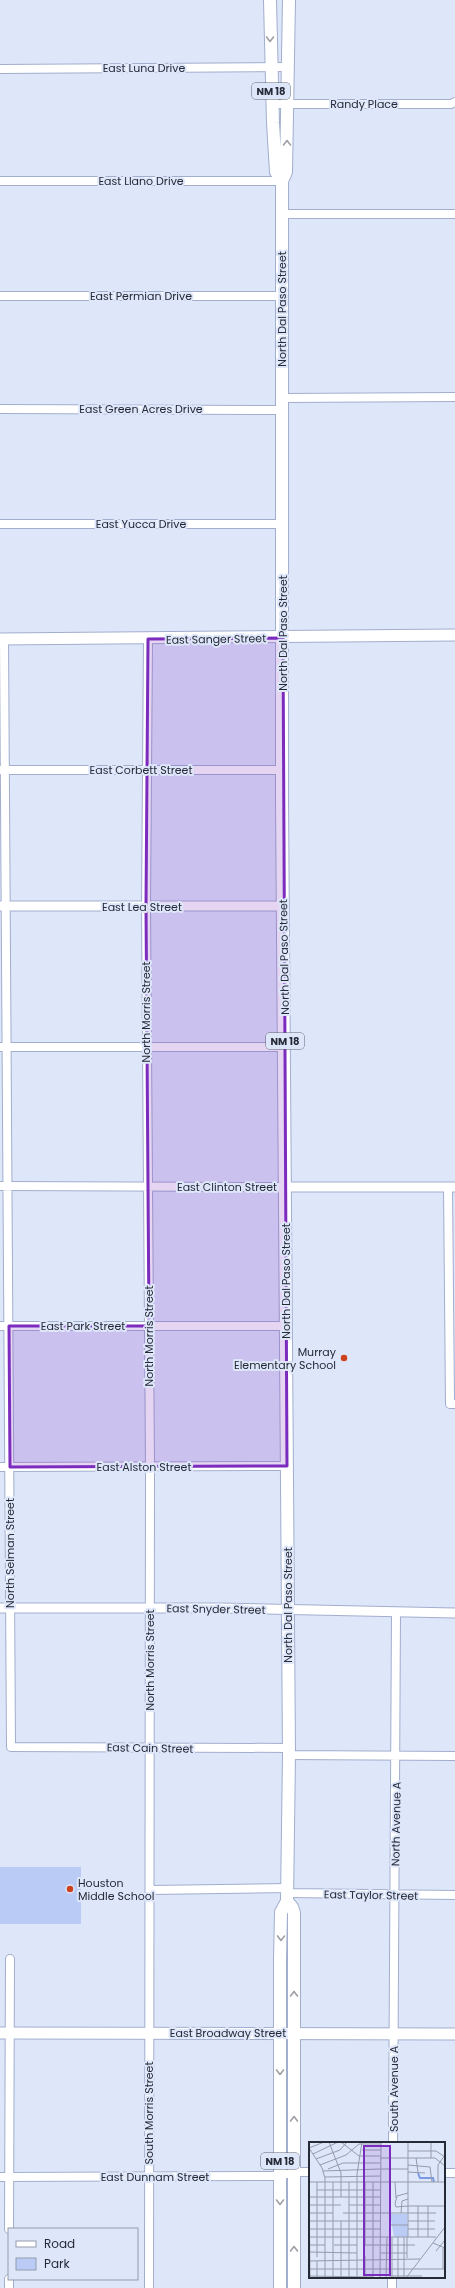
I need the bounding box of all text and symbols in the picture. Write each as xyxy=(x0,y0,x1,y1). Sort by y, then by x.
one-way arrow xyxy=(266,36,274,42)
street label: East Luna Drive xyxy=(103,60,185,76)
road number: NM 18 xyxy=(252,83,290,99)
street label: Randy Place xyxy=(330,96,398,112)
one-way arrow xyxy=(283,140,291,146)
street label: East Llano Drive xyxy=(98,173,184,189)
street label: North Dal Paso Street xyxy=(274,251,290,367)
street label: East Permian Drive xyxy=(90,288,192,304)
street label: East Green Acres Drive xyxy=(79,401,203,417)
street label: East Yucca Drive xyxy=(96,516,186,532)
street label: North Dal Paso Street xyxy=(275,575,291,691)
street label: East Sanger Street xyxy=(166,630,266,648)
street label: East Corbett Street xyxy=(90,762,192,778)
street label: East Lea Street xyxy=(102,899,182,915)
street label: North Dal Paso Street xyxy=(275,899,293,1015)
street label: North Morris Street xyxy=(138,961,154,1063)
road number: NM 18 xyxy=(266,1033,304,1049)
street label: East Clinton Street xyxy=(177,1179,277,1195)
street label: North Dal Paso Street xyxy=(278,1223,294,1339)
street label: North Morris Street xyxy=(141,1285,157,1387)
street label: East Park Street xyxy=(41,1318,125,1334)
place label: Murray Elementary School xyxy=(234,1344,337,1373)
marker: Murray Elementary School xyxy=(339,1353,349,1363)
street label: East Alston Street xyxy=(97,1459,191,1475)
street label: North Selman Street xyxy=(2,1498,18,1608)
street label: North Dal Paso Street xyxy=(280,1547,296,1663)
street label: East Snyder Street xyxy=(166,1600,266,1618)
street label: North Morris Street xyxy=(142,1609,158,1711)
street label: East Cain Street xyxy=(107,1739,193,1757)
street label: North Avenue A xyxy=(387,1781,405,1866)
place label: Houston Middle School xyxy=(78,1875,154,1904)
marker: Houston Middle School xyxy=(65,1884,75,1894)
street label: East Taylor Street xyxy=(324,1886,418,1904)
one-way arrow xyxy=(276,1935,285,1941)
one-way arrow xyxy=(290,1991,298,1997)
street label: East Broadway Street xyxy=(170,2025,286,2041)
street label: South Avenue A xyxy=(386,2045,402,2132)
street label: South Morris Street xyxy=(141,2062,157,2164)
one-way arrow xyxy=(276,2069,284,2075)
one-way arrow xyxy=(290,2116,298,2122)
inset map xyxy=(309,2142,445,2278)
road number: NM 18 xyxy=(261,2153,299,2169)
street label: East Dunnam Street xyxy=(101,2169,209,2185)
one-way arrow xyxy=(276,2199,284,2205)
legend xyxy=(8,2228,138,2280)
text: Road xyxy=(44,2235,75,2252)
one-way arrow xyxy=(290,2246,298,2252)
text: Park xyxy=(44,2255,71,2272)

